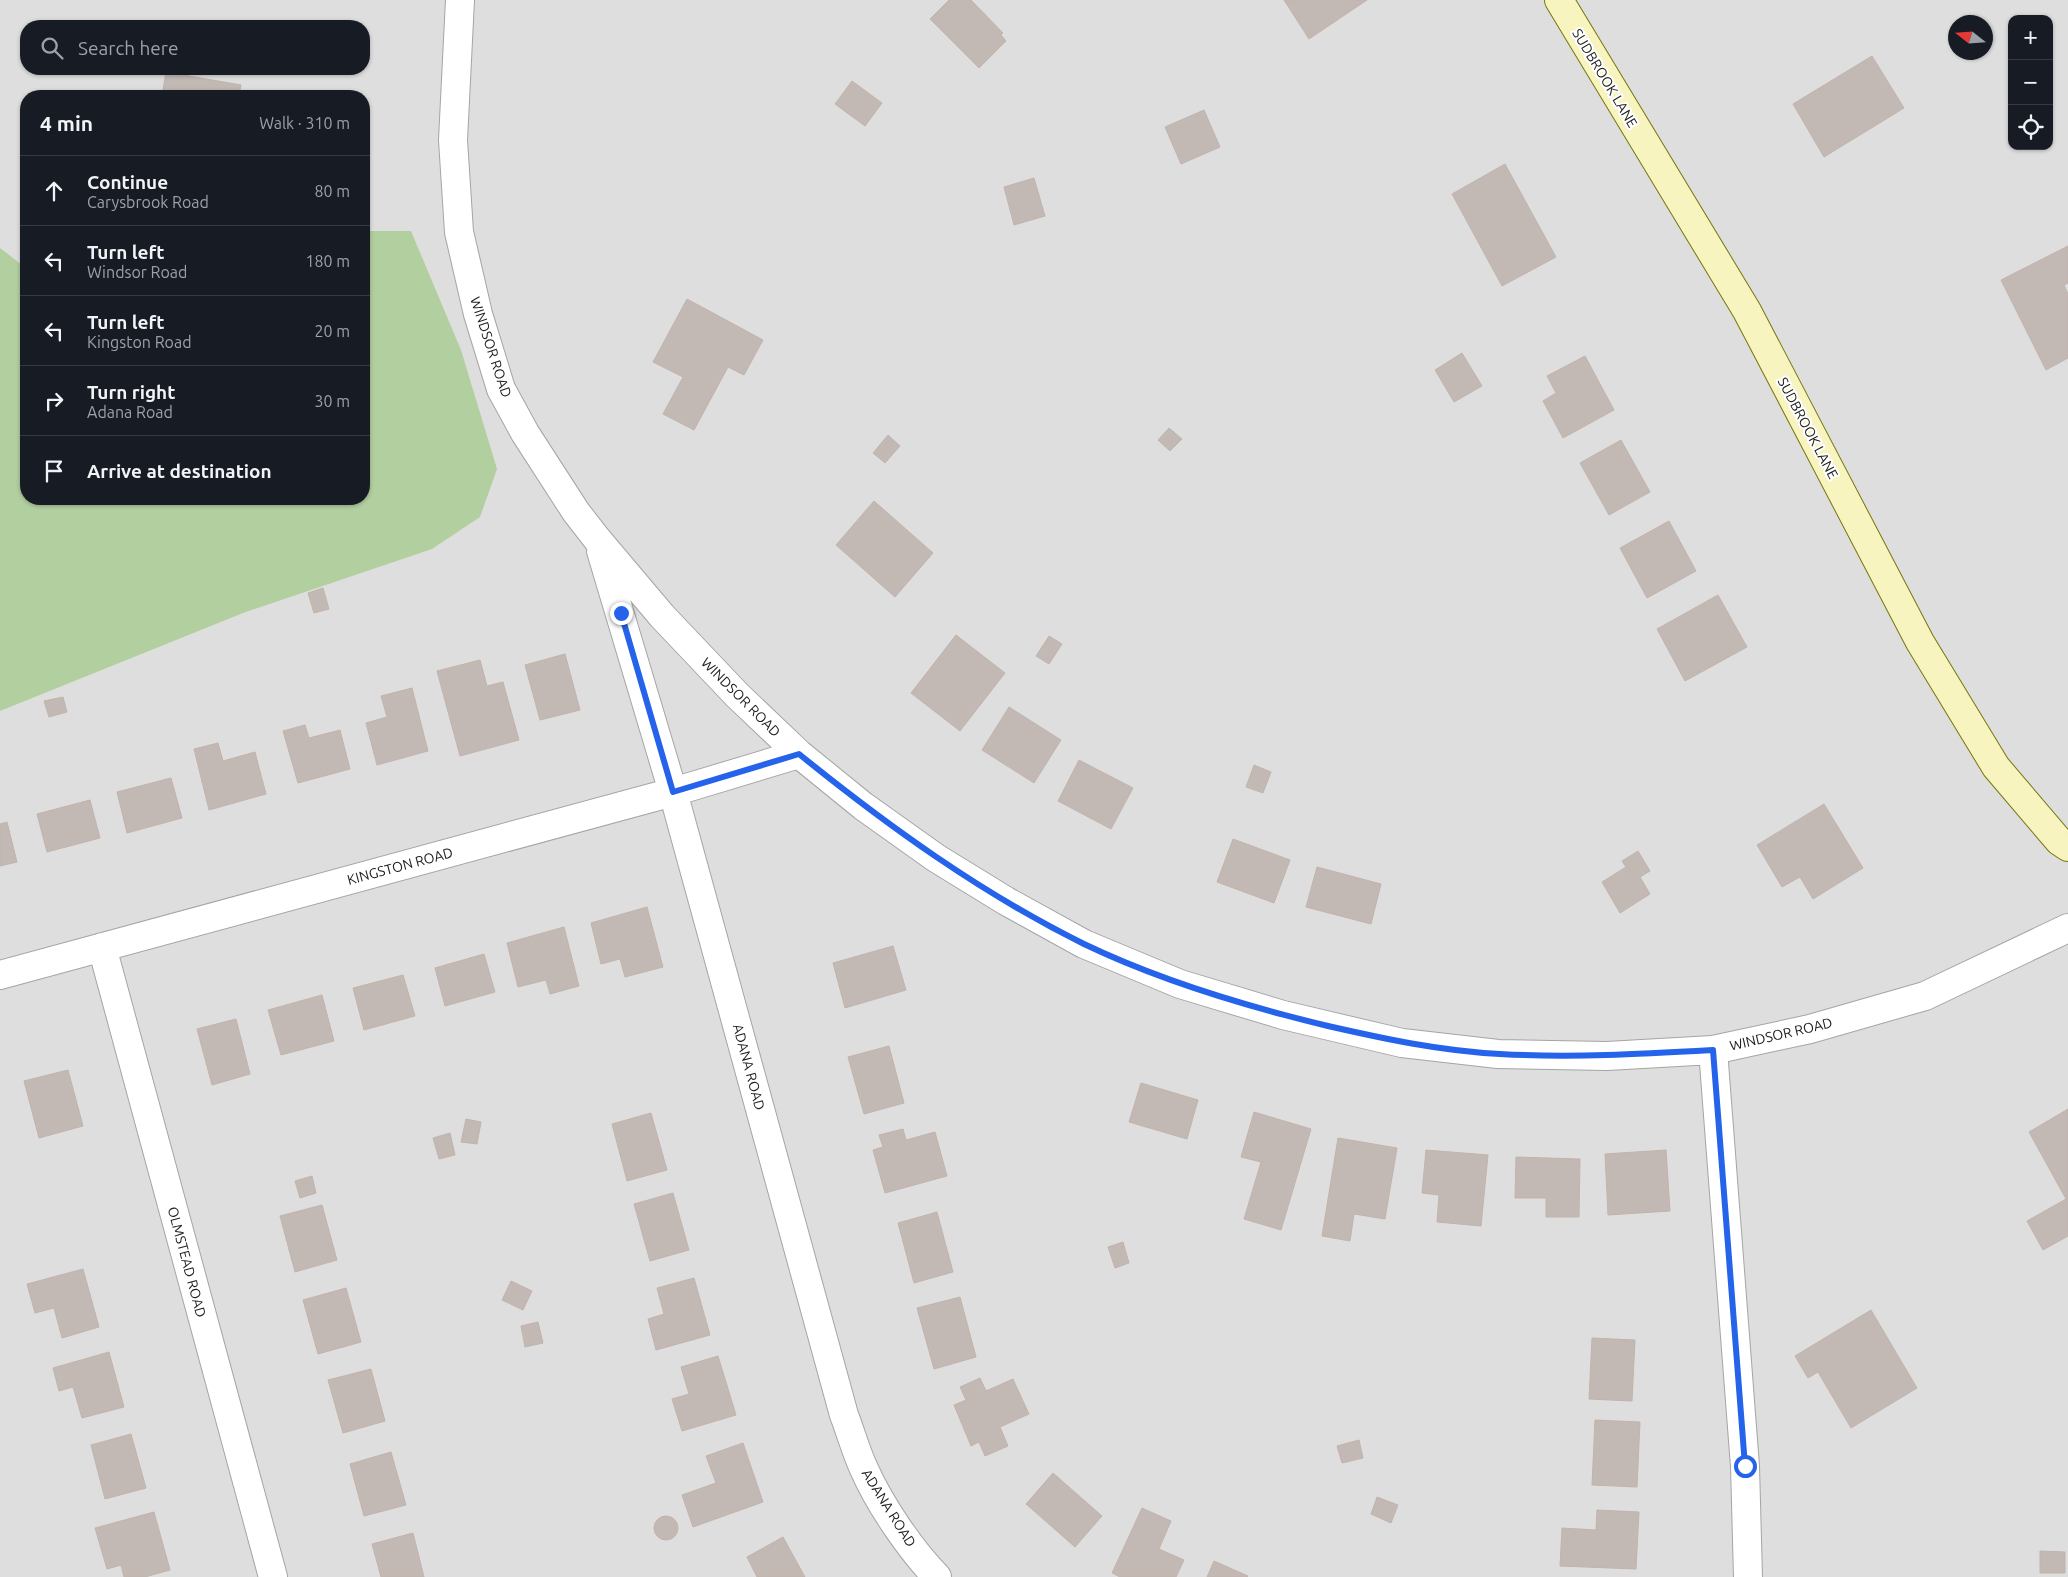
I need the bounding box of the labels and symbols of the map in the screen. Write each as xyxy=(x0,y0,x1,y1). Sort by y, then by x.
north arrow xyxy=(1948,15,1993,60)
street label: SUDBROOK LANE xyxy=(1569,26,1641,130)
street label: WINDSOR ROAD xyxy=(467,295,515,399)
street label: SUDBROOK LANE xyxy=(1775,375,1841,481)
route end xyxy=(610,602,633,625)
street label: WINDSOR ROAD xyxy=(698,654,784,740)
street label: KINGSTON ROAD xyxy=(345,844,455,888)
street label: WINDSOR ROAD xyxy=(1728,1014,1834,1054)
street label: ADANA ROAD xyxy=(730,1022,768,1112)
street label: OLMSTEAD ROAD xyxy=(165,1205,209,1319)
route start xyxy=(1734,1455,1757,1478)
street label: ADANA ROAD xyxy=(859,1466,919,1550)

